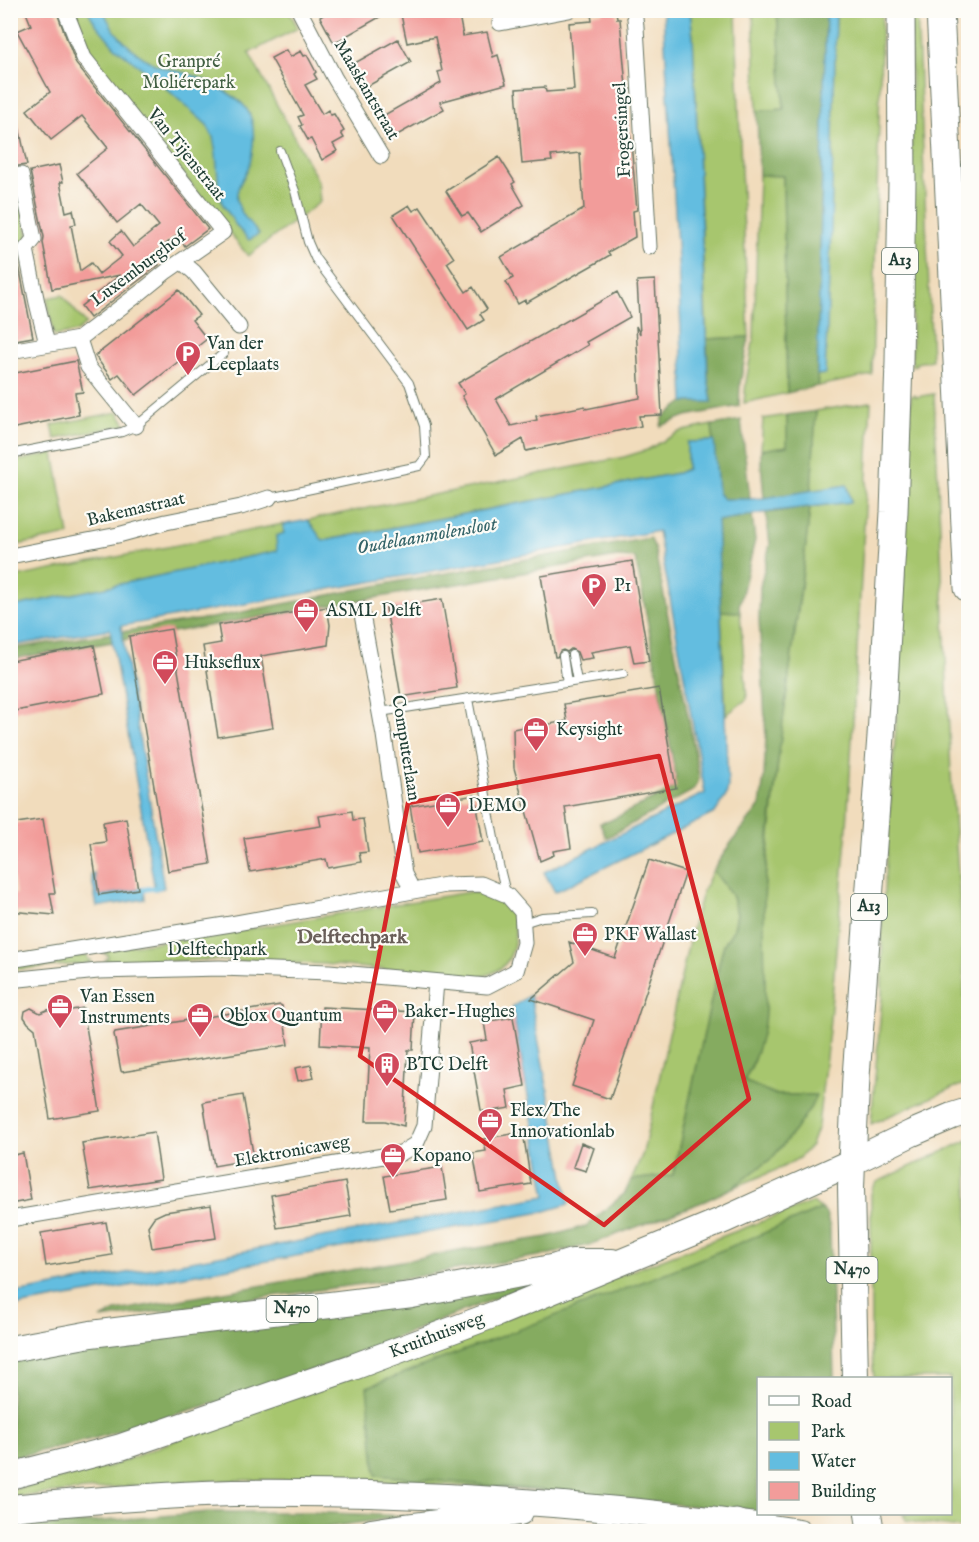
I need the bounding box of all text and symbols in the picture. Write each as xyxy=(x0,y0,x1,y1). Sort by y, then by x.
street label: Maaskantstraat xyxy=(328,35,404,145)
park label: Granpré Moliérepark xyxy=(143,51,236,95)
street label: Frogersingel xyxy=(609,81,637,178)
street label: Van Tijenstraat xyxy=(141,103,230,206)
street label: Luxemburghof xyxy=(87,223,194,312)
road number: A13 xyxy=(882,248,918,274)
place label: Van der Leeplaats xyxy=(206,333,279,377)
parking icon: Van der Leeplaats xyxy=(173,339,203,377)
street label: Bakemastraat xyxy=(85,488,187,532)
water label: Oudelaanmolensloot xyxy=(355,511,501,561)
parking icon: P1 xyxy=(579,571,609,609)
place label: P1 xyxy=(614,575,631,598)
office icon: ASML Delft xyxy=(291,596,321,634)
place label: ASML Delft xyxy=(325,600,421,623)
office icon: Hukseflux xyxy=(150,648,180,686)
place label: Hukseflux xyxy=(184,652,261,675)
street label: Computerlaan xyxy=(385,694,425,803)
office icon: Keysight xyxy=(521,715,551,753)
place label: Keysight xyxy=(556,719,623,742)
office icon: DEMO xyxy=(433,791,463,829)
place label: DEMO xyxy=(468,795,526,818)
road number: A13 xyxy=(851,894,887,920)
office icon: PKF Wallast xyxy=(570,920,600,958)
place label: PKF Wallast xyxy=(604,924,697,947)
district label: Delftechpark xyxy=(297,925,409,950)
street label: Delftechpark xyxy=(167,939,267,962)
place label: Van Essen Instruments xyxy=(79,986,170,1030)
office icon: Van Essen Instruments xyxy=(45,992,75,1030)
office icon: Baker-Hughes xyxy=(370,997,400,1035)
office icon: Qblox Quantum xyxy=(185,1001,215,1039)
place label: Baker-Hughes xyxy=(404,1001,515,1024)
place label: Qblox Quantum xyxy=(220,1005,342,1028)
building icon: BTC Delft xyxy=(372,1050,402,1088)
place label: BTC Delft xyxy=(406,1054,488,1077)
place label: Flex/The Innovationlab xyxy=(510,1100,615,1144)
office icon: Flex/The Innovationlab xyxy=(475,1106,505,1144)
street label: Elektronicaweg xyxy=(232,1130,352,1173)
office icon: Kopano xyxy=(378,1141,408,1179)
place label: Kopano xyxy=(412,1145,472,1168)
road number: N470 xyxy=(826,1257,878,1283)
road number: N470 xyxy=(266,1296,318,1322)
street label: Kruithuisweg xyxy=(386,1307,488,1365)
legend xyxy=(757,1377,952,1515)
text: Road xyxy=(811,1391,852,1414)
text: Park xyxy=(811,1421,846,1444)
text: Water xyxy=(811,1451,856,1474)
text: Building xyxy=(811,1481,876,1504)

